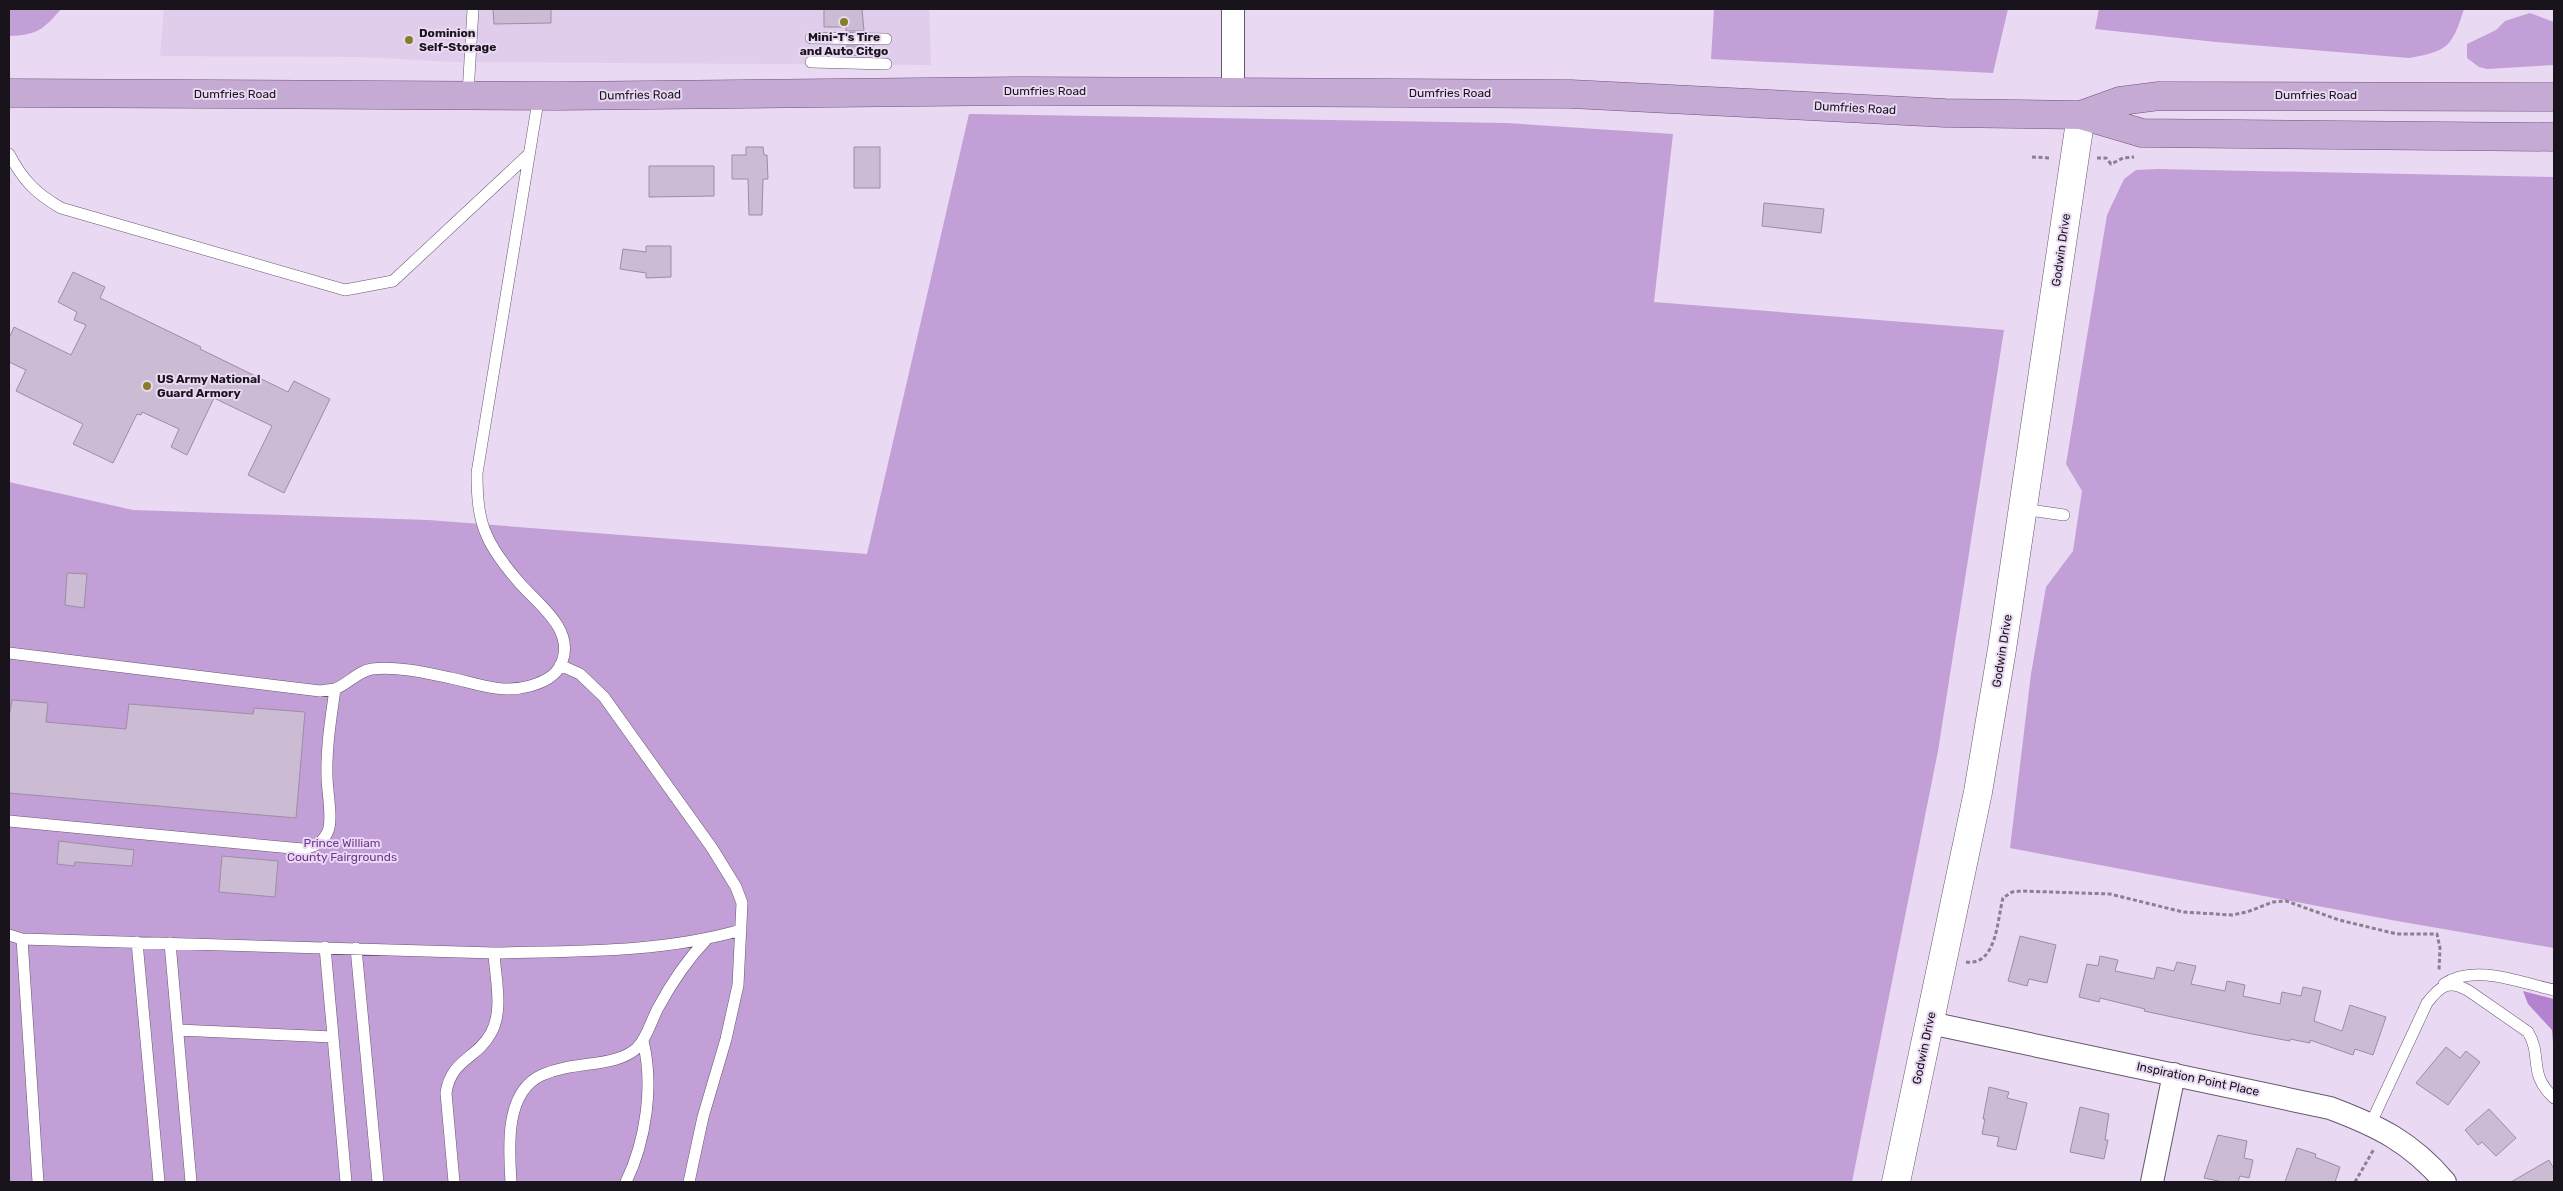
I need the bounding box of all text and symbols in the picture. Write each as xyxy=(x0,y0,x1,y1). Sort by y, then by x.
marker: Mini-T's Tire and Auto Citgo xyxy=(838,16,850,28)
place label: Dominion Self-Storage xyxy=(419,26,496,54)
place label: Mini-T's Tire and Auto Citgo xyxy=(800,30,888,58)
marker: Dominion Self-Storage xyxy=(403,34,415,46)
street label: Dumfries Road xyxy=(1004,84,1086,98)
street label: Dumfries Road xyxy=(1409,86,1491,100)
street label: Dumfries Road xyxy=(194,87,276,101)
street label: Dumfries Road xyxy=(599,87,681,103)
street label: Dumfries Road xyxy=(2275,88,2357,102)
street label: Dumfries Road xyxy=(1814,99,1896,117)
street label: Godwin Drive xyxy=(2049,212,2073,288)
place label: US Army National Guard Armory xyxy=(157,372,260,400)
marker: US Army National Guard Armory xyxy=(141,380,153,392)
street label: Godwin Drive xyxy=(1989,613,2015,689)
park label: Prince William County Fairgrounds xyxy=(287,836,397,864)
street label: Godwin Drive xyxy=(1909,1010,1939,1086)
street label: Inspiration Point Place xyxy=(2135,1059,2261,1099)

